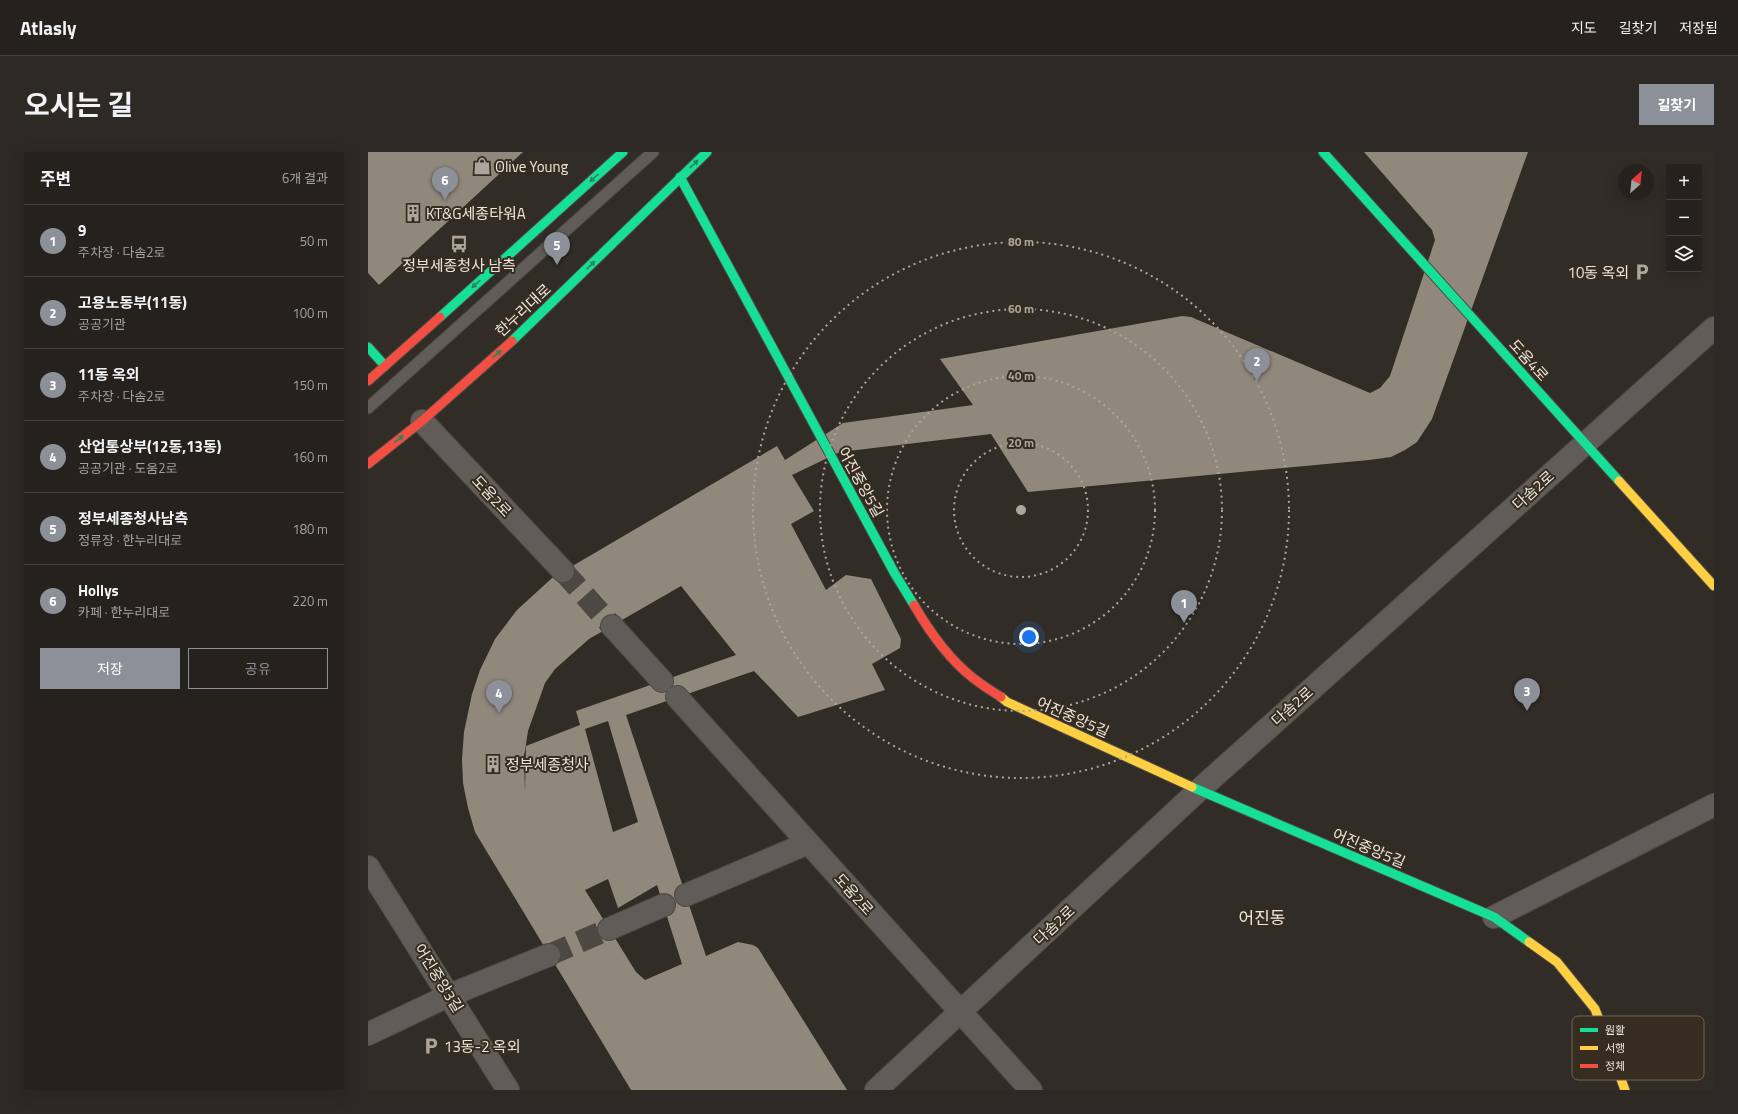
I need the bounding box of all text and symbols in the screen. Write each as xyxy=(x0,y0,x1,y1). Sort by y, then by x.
text: Atlasly xyxy=(20,13,77,42)
text: 지도 xyxy=(1571,17,1597,38)
text: 길찾기 xyxy=(1619,17,1657,38)
text: 저장됨 xyxy=(1679,17,1718,38)
text: 오시는 길 xyxy=(24,83,133,126)
button: 길찾기 xyxy=(1639,84,1714,125)
place label: Olive Young xyxy=(495,155,569,178)
shop icon: Olive Young xyxy=(472,156,492,176)
one-way arrow xyxy=(689,159,699,169)
north arrow xyxy=(1618,164,1654,200)
map controls xyxy=(1666,164,1702,272)
button: + xyxy=(1666,164,1702,200)
text: 주변 xyxy=(40,166,71,192)
pin: 6 xyxy=(432,167,458,200)
text: 6개 결과 xyxy=(282,168,328,188)
one-way arrow xyxy=(589,173,598,182)
button: − xyxy=(1666,200,1702,236)
place label: KT&G세종타워A xyxy=(426,202,526,225)
building icon: KT&G세종타워A xyxy=(403,203,423,223)
text: 9 xyxy=(78,219,86,242)
text: 1 xyxy=(49,231,57,251)
text: 50 m xyxy=(300,231,328,251)
pin: 5 xyxy=(544,232,570,265)
text: 80 m xyxy=(1008,232,1034,251)
bus stop icon: 정부세종청사 남측 xyxy=(449,234,469,254)
button: layers xyxy=(1666,236,1702,272)
text: 주차장 · 다솜2로 xyxy=(78,242,166,262)
place label: 정부세종청사 남측 xyxy=(402,254,516,277)
one-way arrow xyxy=(586,260,596,269)
place label: 10동 옥외 xyxy=(1567,261,1629,284)
parking icon: 10동 옥외 xyxy=(1632,262,1652,282)
street label: 한누리대로 xyxy=(490,278,556,342)
one-way arrow xyxy=(471,279,481,288)
text: 고용노동부(11동) xyxy=(78,291,187,314)
text: 60 m xyxy=(1008,299,1034,318)
text: 2 xyxy=(49,303,57,323)
text: 100 m xyxy=(292,303,328,323)
text: 공공기관 xyxy=(78,314,126,334)
street label: 도움4로 xyxy=(1504,334,1554,386)
pin: 2 xyxy=(1244,348,1270,381)
one-way arrow xyxy=(492,350,502,359)
text: 11동 옥외 xyxy=(78,363,140,386)
text: 40 m xyxy=(1008,366,1034,385)
text: 3 xyxy=(49,375,57,395)
text: 150 m xyxy=(292,375,328,395)
text: 주차장 · 다솜2로 xyxy=(78,386,166,406)
text: 20 m xyxy=(1008,433,1034,452)
text: 산업통상부(12동,13동) xyxy=(78,435,221,458)
one-way arrow xyxy=(393,435,404,444)
street label: 어진중앙5길 xyxy=(832,443,890,521)
text: 4 xyxy=(49,447,57,467)
text: 160 m xyxy=(292,447,328,467)
text: 공공기관 · 도움2로 xyxy=(78,458,178,478)
street label: 다솜2로 xyxy=(1507,465,1559,515)
street label: 도움2로 xyxy=(467,470,517,522)
centre of rings xyxy=(1014,503,1028,517)
text: 정부세종청사남측 xyxy=(78,507,188,530)
text: 5 xyxy=(49,519,57,539)
text: 180 m xyxy=(292,519,328,539)
text: 정류장 · 한누리대로 xyxy=(78,530,182,550)
text: Hollys xyxy=(78,579,119,602)
pin: 1 xyxy=(1171,590,1197,623)
text: 6 xyxy=(49,591,57,611)
text: 220 m xyxy=(292,591,328,611)
text: 카페 · 한누리대로 xyxy=(78,602,170,622)
your location xyxy=(1019,627,1039,647)
button: 저장 xyxy=(40,648,180,689)
button: 공유 xyxy=(188,648,328,689)
pin: 3 xyxy=(1514,678,1540,711)
pin: 4 xyxy=(486,680,512,713)
street label: 다솜2로 xyxy=(1266,681,1318,731)
street label: 어진중앙5길 xyxy=(1033,691,1113,743)
place label: 정부세종청사 xyxy=(506,753,589,776)
building icon: 정부세종청사 xyxy=(483,754,503,774)
street label: 어진중앙5길 xyxy=(1329,822,1409,874)
street label: 도움2로 xyxy=(829,868,879,920)
street label: 다솜2로 xyxy=(1028,900,1080,950)
district label: 어진동 xyxy=(1239,905,1285,931)
street label: 어진중앙3길 xyxy=(409,939,469,1017)
legend xyxy=(1572,1016,1704,1080)
text: 원활 xyxy=(1605,1022,1625,1038)
place label: 13동-2 옥외 xyxy=(444,1035,520,1058)
parking icon: 13동-2 옥외 xyxy=(421,1036,441,1056)
text: 서행 xyxy=(1605,1040,1625,1056)
text: 정체 xyxy=(1605,1058,1625,1074)

